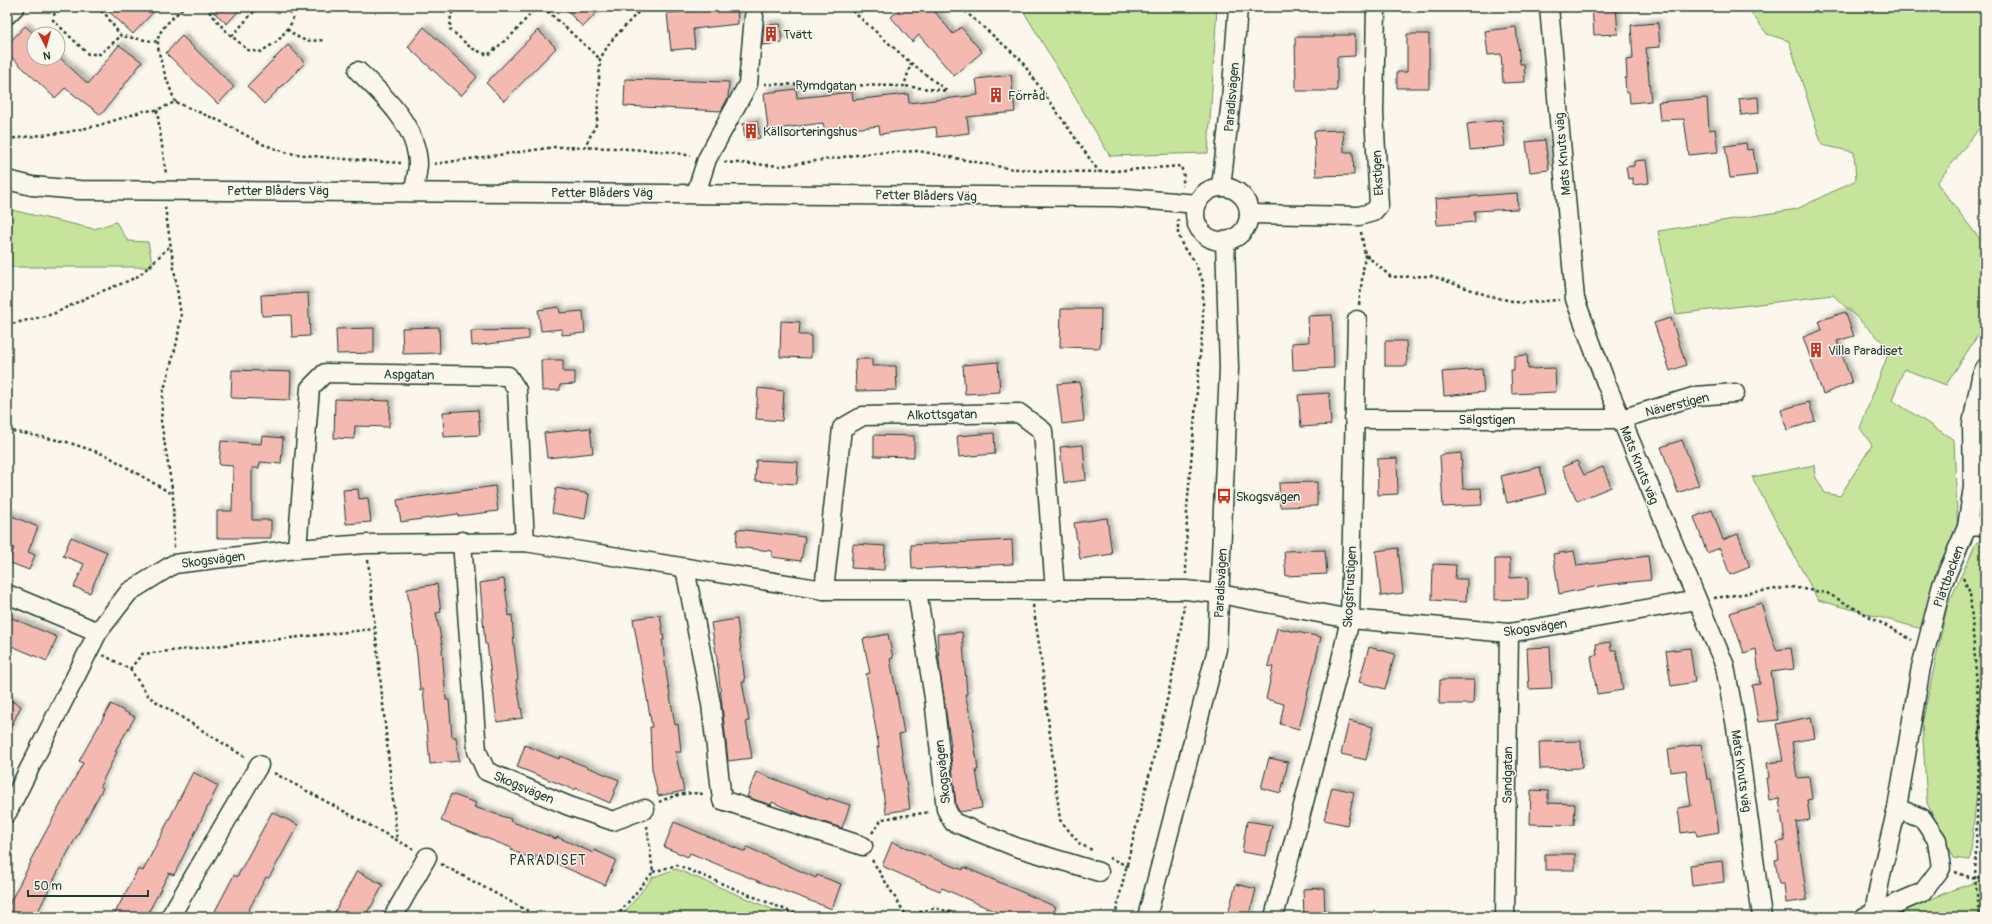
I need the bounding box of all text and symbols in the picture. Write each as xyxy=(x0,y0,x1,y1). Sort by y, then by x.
building icon: Tvätt xyxy=(762,25,780,43)
north arrow xyxy=(26,26,66,66)
place label: Tvätt xyxy=(783,27,813,43)
text: N xyxy=(42,49,51,62)
street label: Paradisvägen xyxy=(1221,62,1243,133)
street label: Rymdgatan xyxy=(795,77,857,95)
building icon: Förråd xyxy=(987,86,1005,104)
place label: Förråd xyxy=(1008,88,1045,104)
street label: Mats Knuts väg xyxy=(1551,111,1575,196)
building icon: Källsorteringshus xyxy=(742,122,760,140)
place label: Källsorteringshus xyxy=(763,124,857,140)
street label: Ekstigen xyxy=(1369,150,1387,196)
street label: Petter Blåders Väg xyxy=(227,183,329,199)
street label: Petter Blåders Väg xyxy=(551,185,653,201)
street label: Petter Blåders Väg xyxy=(875,187,977,205)
building icon: Villa Paradiset xyxy=(1807,341,1825,359)
place label: Villa Paradiset xyxy=(1828,343,1903,359)
street label: Aspgatan xyxy=(383,367,435,383)
street label: Näverstigen xyxy=(1644,389,1711,421)
street label: Alkottsgatan xyxy=(907,406,977,424)
street label: Sälgstigen xyxy=(1459,412,1515,428)
street label: Mats Knuts väg xyxy=(1616,424,1662,507)
bus stop icon: Skogsvägen xyxy=(1215,487,1233,505)
place label: Skogsvägen xyxy=(1236,489,1300,505)
street label: Plättbacken xyxy=(1930,543,1968,610)
street label: Skogsfrustigen xyxy=(1340,546,1360,629)
street label: Skogsvägen xyxy=(180,548,246,572)
street label: Paradisvägen xyxy=(1211,548,1231,618)
street label: Skogsvägen xyxy=(1502,616,1568,640)
street label: Mats Knuts väg xyxy=(1727,729,1755,814)
street label: Skogsvägen xyxy=(932,739,954,805)
street label: Sandgatan xyxy=(1500,746,1516,804)
street label: Skogsvägen xyxy=(491,768,556,808)
district label: PARADISET xyxy=(509,852,587,869)
scale bar xyxy=(28,872,148,898)
text: 50 m xyxy=(34,879,62,894)

